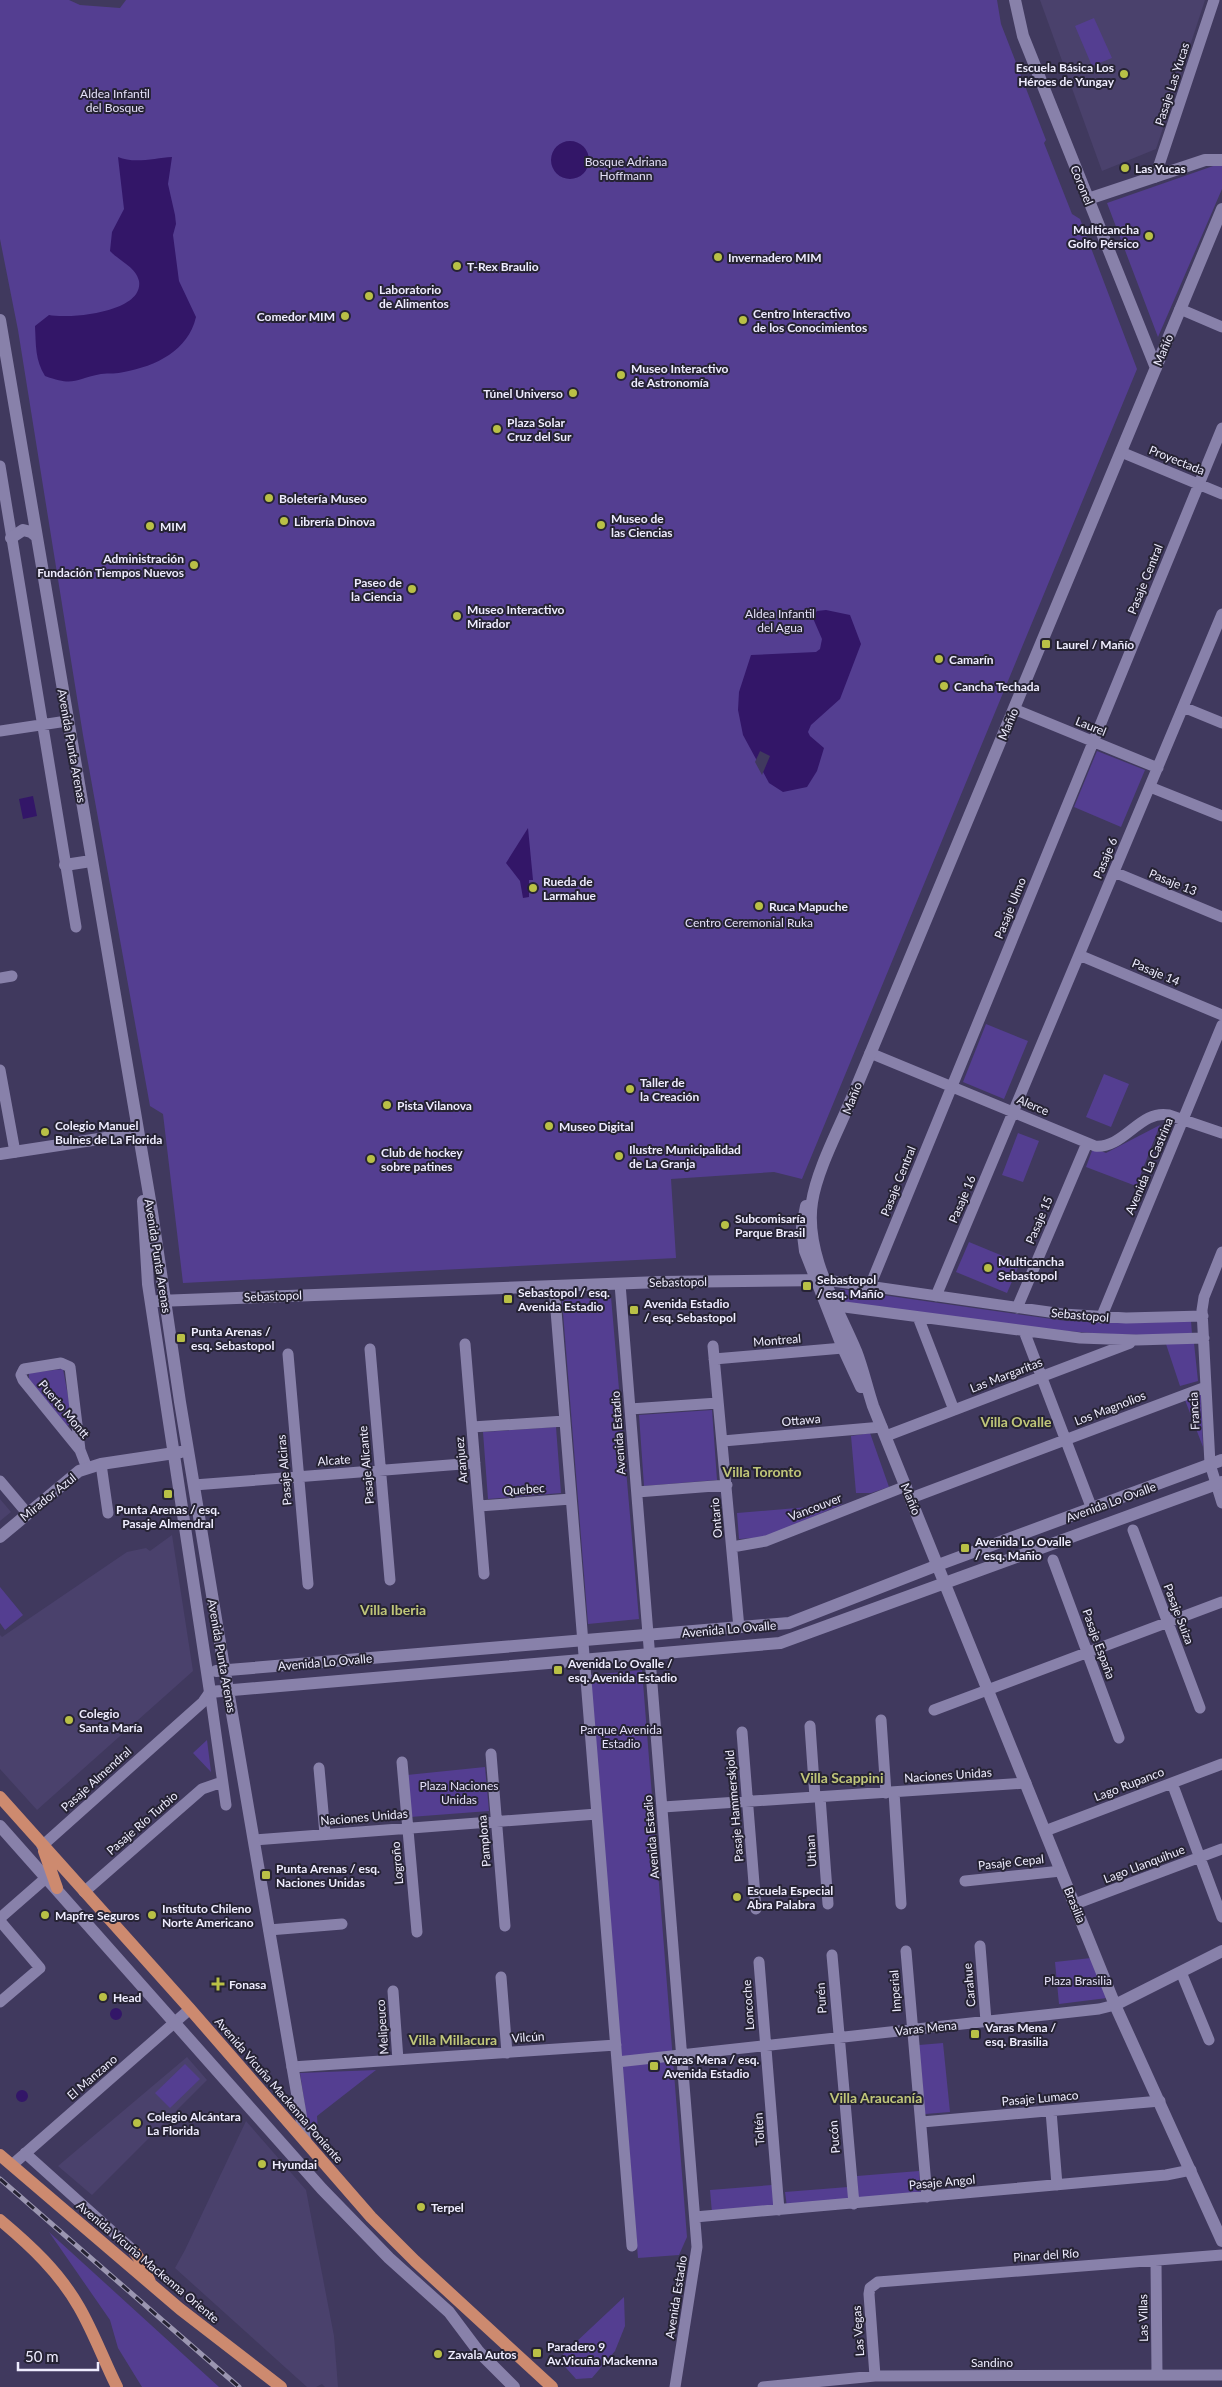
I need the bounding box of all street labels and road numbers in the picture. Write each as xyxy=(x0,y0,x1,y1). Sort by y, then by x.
street label: Pasaje Las Yucas xyxy=(1152,41,1192,127)
street label: Coronel xyxy=(1067,163,1097,207)
street label: Mañío xyxy=(1150,332,1176,368)
street label: Proyectada xyxy=(1147,442,1207,478)
street label: Pasaje Central xyxy=(1124,542,1166,616)
street label: Avenida Punta Arenas xyxy=(55,688,89,804)
street label: Mañío xyxy=(995,706,1021,742)
street label: Laurel xyxy=(1073,713,1109,739)
street label: Pasaje 6 xyxy=(1090,835,1120,881)
street label: Pasaje 13 xyxy=(1147,866,1199,898)
street label: Pasaje Ulmo xyxy=(991,875,1029,941)
street label: Pasaje 14 xyxy=(1130,955,1182,989)
street label: Mañío xyxy=(839,1080,865,1116)
street label: Alerce xyxy=(1015,1092,1051,1118)
street label: Avenida La Castrina xyxy=(1122,1115,1176,1217)
street label: Pasaje Central xyxy=(877,1144,919,1218)
street label: Pasaje 16 xyxy=(945,1173,979,1225)
street label: Pasaje 15 xyxy=(1022,1194,1056,1246)
street label: Avenida Punta Arenas xyxy=(142,1198,174,1314)
street label: Sebastopol xyxy=(649,1274,707,1290)
street label: Sebastopol xyxy=(244,1287,302,1305)
street label: Sebastopol xyxy=(1050,1305,1110,1325)
street label: Montreal xyxy=(752,1330,802,1350)
street label: Las Margaritas xyxy=(968,1354,1044,1396)
street label: Puerto Montt xyxy=(35,1377,93,1442)
street label: Los Magnolios xyxy=(1072,1388,1148,1428)
street label: Avenida Estadio xyxy=(608,1390,628,1475)
street label: Francia xyxy=(1186,1392,1202,1430)
street label: Ottawa xyxy=(781,1411,821,1429)
street label: Pasaje Alicante xyxy=(355,1425,377,1505)
street label: Pasaje Alciras xyxy=(273,1434,295,1506)
street label: Aranjuez xyxy=(451,1436,470,1484)
street label: Alcate xyxy=(317,1451,351,1469)
street label: Mirador Azul xyxy=(17,1470,79,1524)
street label: Avenida Lo Ovalle xyxy=(1064,1479,1158,1525)
street label: Quebec xyxy=(503,1480,545,1498)
street label: Mañío xyxy=(898,1481,924,1517)
street label: Vancouver xyxy=(786,1490,844,1524)
street label: Ontario xyxy=(707,1497,725,1539)
street label: Pasaje Suiza xyxy=(1161,1582,1197,1646)
street label: Avenida Punta Arenas xyxy=(205,1598,239,1714)
street label: Pasaje España xyxy=(1079,1607,1119,1681)
street label: Avenida Lo Ovalle xyxy=(681,1617,777,1641)
street label: Avenida Lo Ovalle xyxy=(277,1650,373,1674)
street label: Pasaje Almendral xyxy=(58,1743,134,1815)
street label: Pasaje Hammerskjold xyxy=(722,1749,746,1863)
street label: Naciones Unidas xyxy=(904,1764,992,1786)
street label: Lago Rupanco xyxy=(1092,1764,1166,1804)
street label: Pasaje Río Turbio xyxy=(103,1788,181,1858)
street label: Avenida Estadio xyxy=(640,1794,662,1880)
street label: Naciones Unidas xyxy=(320,1806,408,1828)
street label: Pamplona xyxy=(474,1814,494,1867)
street label: Uthan xyxy=(802,1834,820,1868)
street label: Logroño xyxy=(388,1841,406,1885)
street label: Lago Llanquihue xyxy=(1101,1842,1187,1886)
street label: Pasaje Cepal xyxy=(977,1851,1045,1873)
street label: Brasilia xyxy=(1061,1885,1089,1925)
street label: Carahue xyxy=(960,1962,978,2008)
street label: Imperial xyxy=(886,1969,904,2013)
street label: Loncoche xyxy=(739,1979,757,2031)
street label: Purén xyxy=(812,1982,830,2014)
street label: Melipeuco xyxy=(373,1999,391,2055)
street label: Avenida Vicuña Mackenna Poniente xyxy=(212,2014,346,2166)
street label: Varas Mena xyxy=(895,2017,957,2039)
street label: Vilcún xyxy=(511,2028,545,2046)
street label: El Manzano xyxy=(64,2051,120,2103)
street label: Pasaje Lumaco xyxy=(1001,2087,1079,2109)
street label: Toltén xyxy=(750,2112,768,2146)
street label: Pucón xyxy=(825,2120,843,2154)
street label: Pasaje Angol xyxy=(908,2172,976,2192)
street label: Avenida Vicuña Mackenna Oriente xyxy=(74,2198,222,2326)
street label: Pinar del Río xyxy=(1013,2245,1080,2265)
street label: Avenida Estadio xyxy=(662,2254,690,2340)
street label: Las Villas xyxy=(1135,2294,1151,2342)
street label: Las Vegas xyxy=(849,2305,867,2357)
street label: Sandino xyxy=(971,2355,1013,2370)

